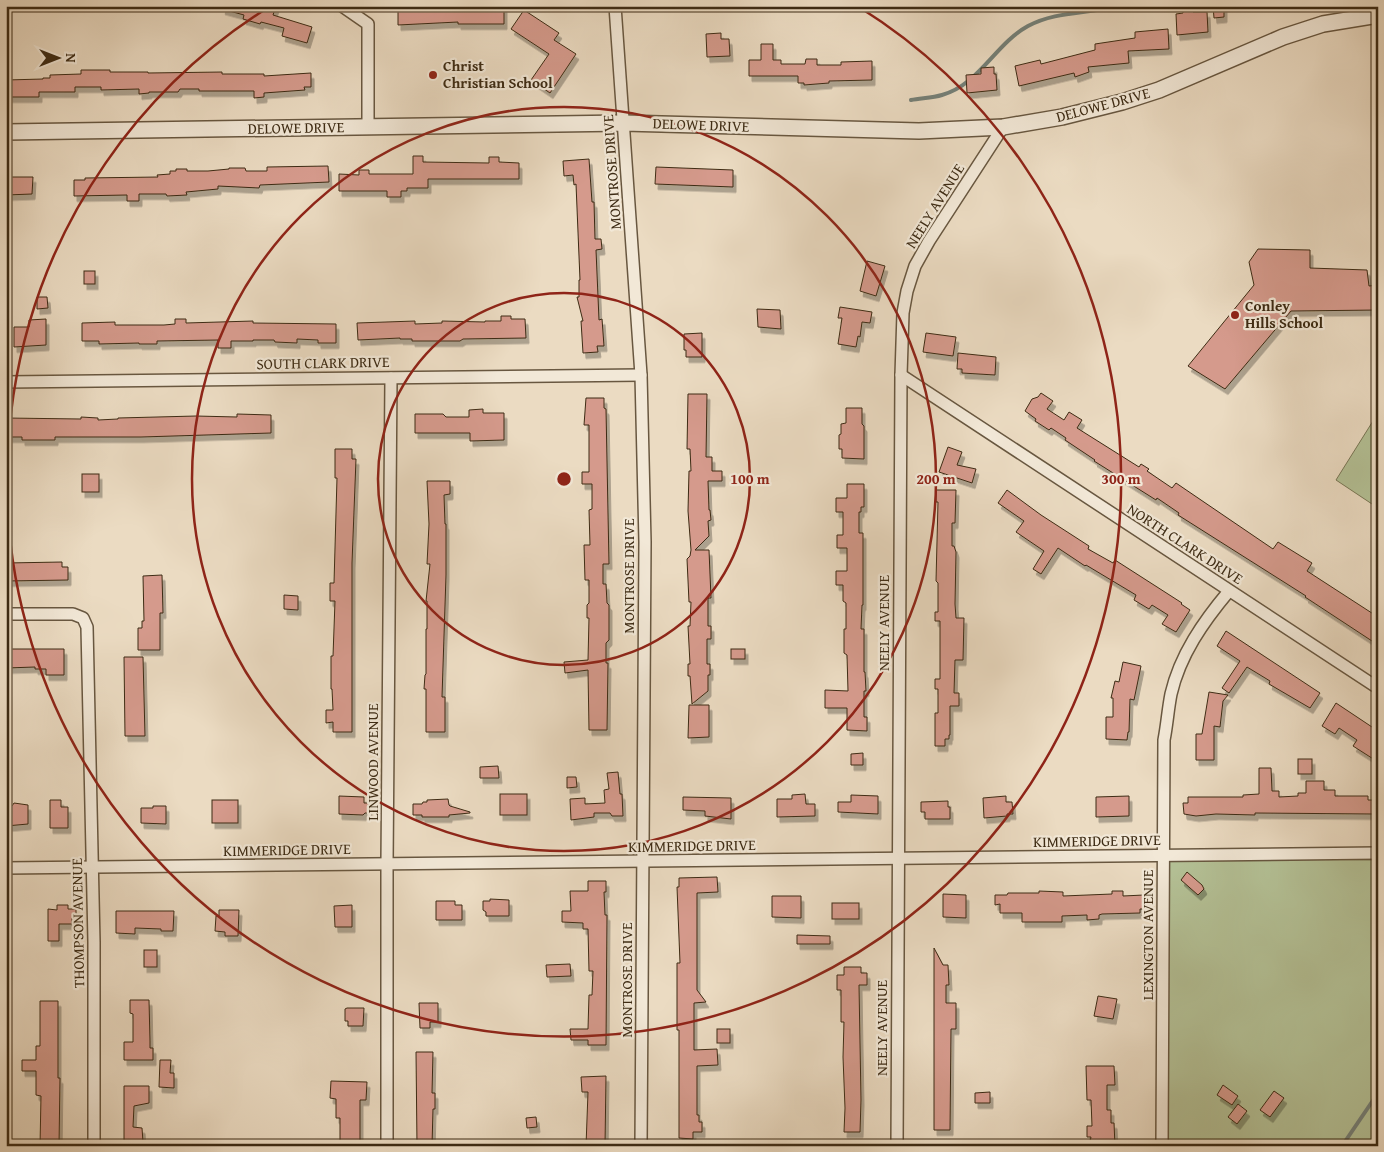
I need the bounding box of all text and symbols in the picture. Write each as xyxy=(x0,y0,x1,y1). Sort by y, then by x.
north arrow xyxy=(32,32,82,82)
text: N xyxy=(61,53,81,63)
place label: Christ Christian School xyxy=(443,55,553,93)
marker: Christ Christian School xyxy=(427,69,439,81)
street label: DELOWE DRIVE xyxy=(1054,82,1153,127)
street label: DELOWE DRIVE xyxy=(652,112,750,137)
street label: MONTROSE DRIVE xyxy=(597,113,626,230)
street label: DELOWE DRIVE xyxy=(248,116,345,139)
street label: NEELY AVENUE xyxy=(900,159,969,252)
place label: Conley Hills School xyxy=(1245,295,1323,333)
marker: Conley Hills School xyxy=(1229,309,1241,321)
street label: SOUTH CLARK DRIVE xyxy=(256,351,390,374)
text: 100 m xyxy=(730,468,770,489)
text: 200 m xyxy=(916,468,956,489)
text: 300 m xyxy=(1101,468,1141,489)
centre of rings xyxy=(555,470,573,488)
street label: NORTH CLARK DRIVE xyxy=(1123,498,1248,589)
street label: MONTROSE DRIVE xyxy=(618,518,639,634)
street label: NEELY AVENUE xyxy=(873,574,894,671)
street label: LINWOOD AVENUE xyxy=(362,703,383,821)
street label: KIMMERIDGE DRIVE xyxy=(1033,829,1161,852)
street label: KIMMERIDGE DRIVE xyxy=(628,834,756,857)
street label: KIMMERIDGE DRIVE xyxy=(223,838,351,861)
street label: THOMPSON AVENUE xyxy=(66,857,89,988)
street label: LEXINGTON AVENUE xyxy=(1137,869,1158,1000)
street label: MONTROSE DRIVE xyxy=(616,922,637,1038)
street label: NEELY AVENUE xyxy=(871,979,892,1076)

